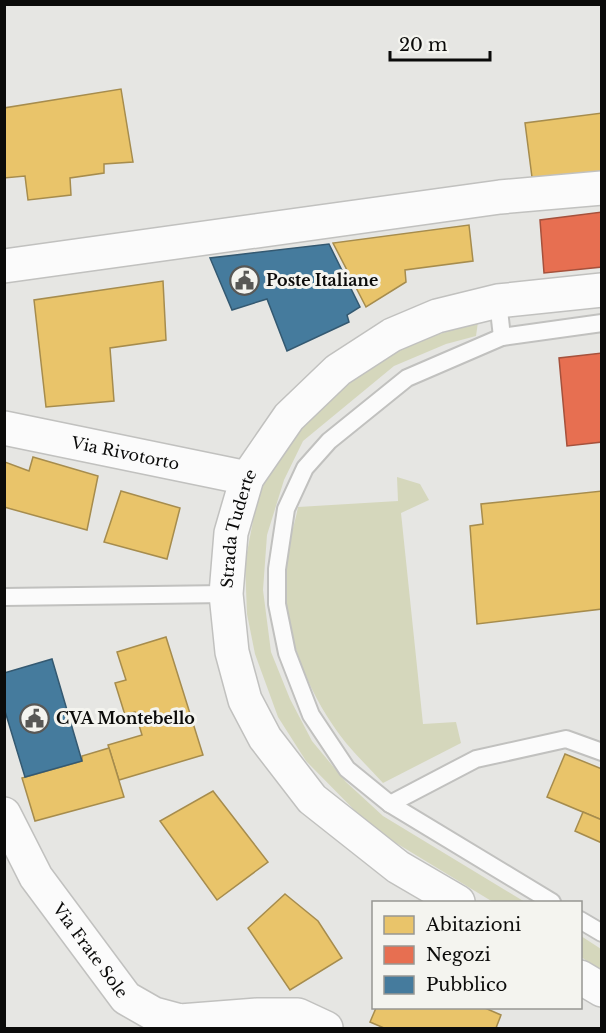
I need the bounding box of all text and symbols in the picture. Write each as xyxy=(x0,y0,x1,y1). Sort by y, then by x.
scale bar xyxy=(390,24,490,62)
text: 20 m xyxy=(399,34,447,56)
public building icon: Poste Italiane xyxy=(229,264,261,296)
place label: Poste Italiane xyxy=(266,270,378,290)
street label: Via Rivotorto xyxy=(69,432,181,474)
street label: Strada Tuderte xyxy=(217,465,261,589)
public building icon: CVA Montebello xyxy=(19,702,51,734)
place label: CVA Montebello xyxy=(56,708,195,728)
street label: Via Frate Sole xyxy=(48,898,132,1002)
legend xyxy=(372,901,582,1009)
text: Abitazioni xyxy=(425,914,521,936)
text: Negozi xyxy=(426,944,491,966)
text: Pubblico xyxy=(426,974,507,996)

